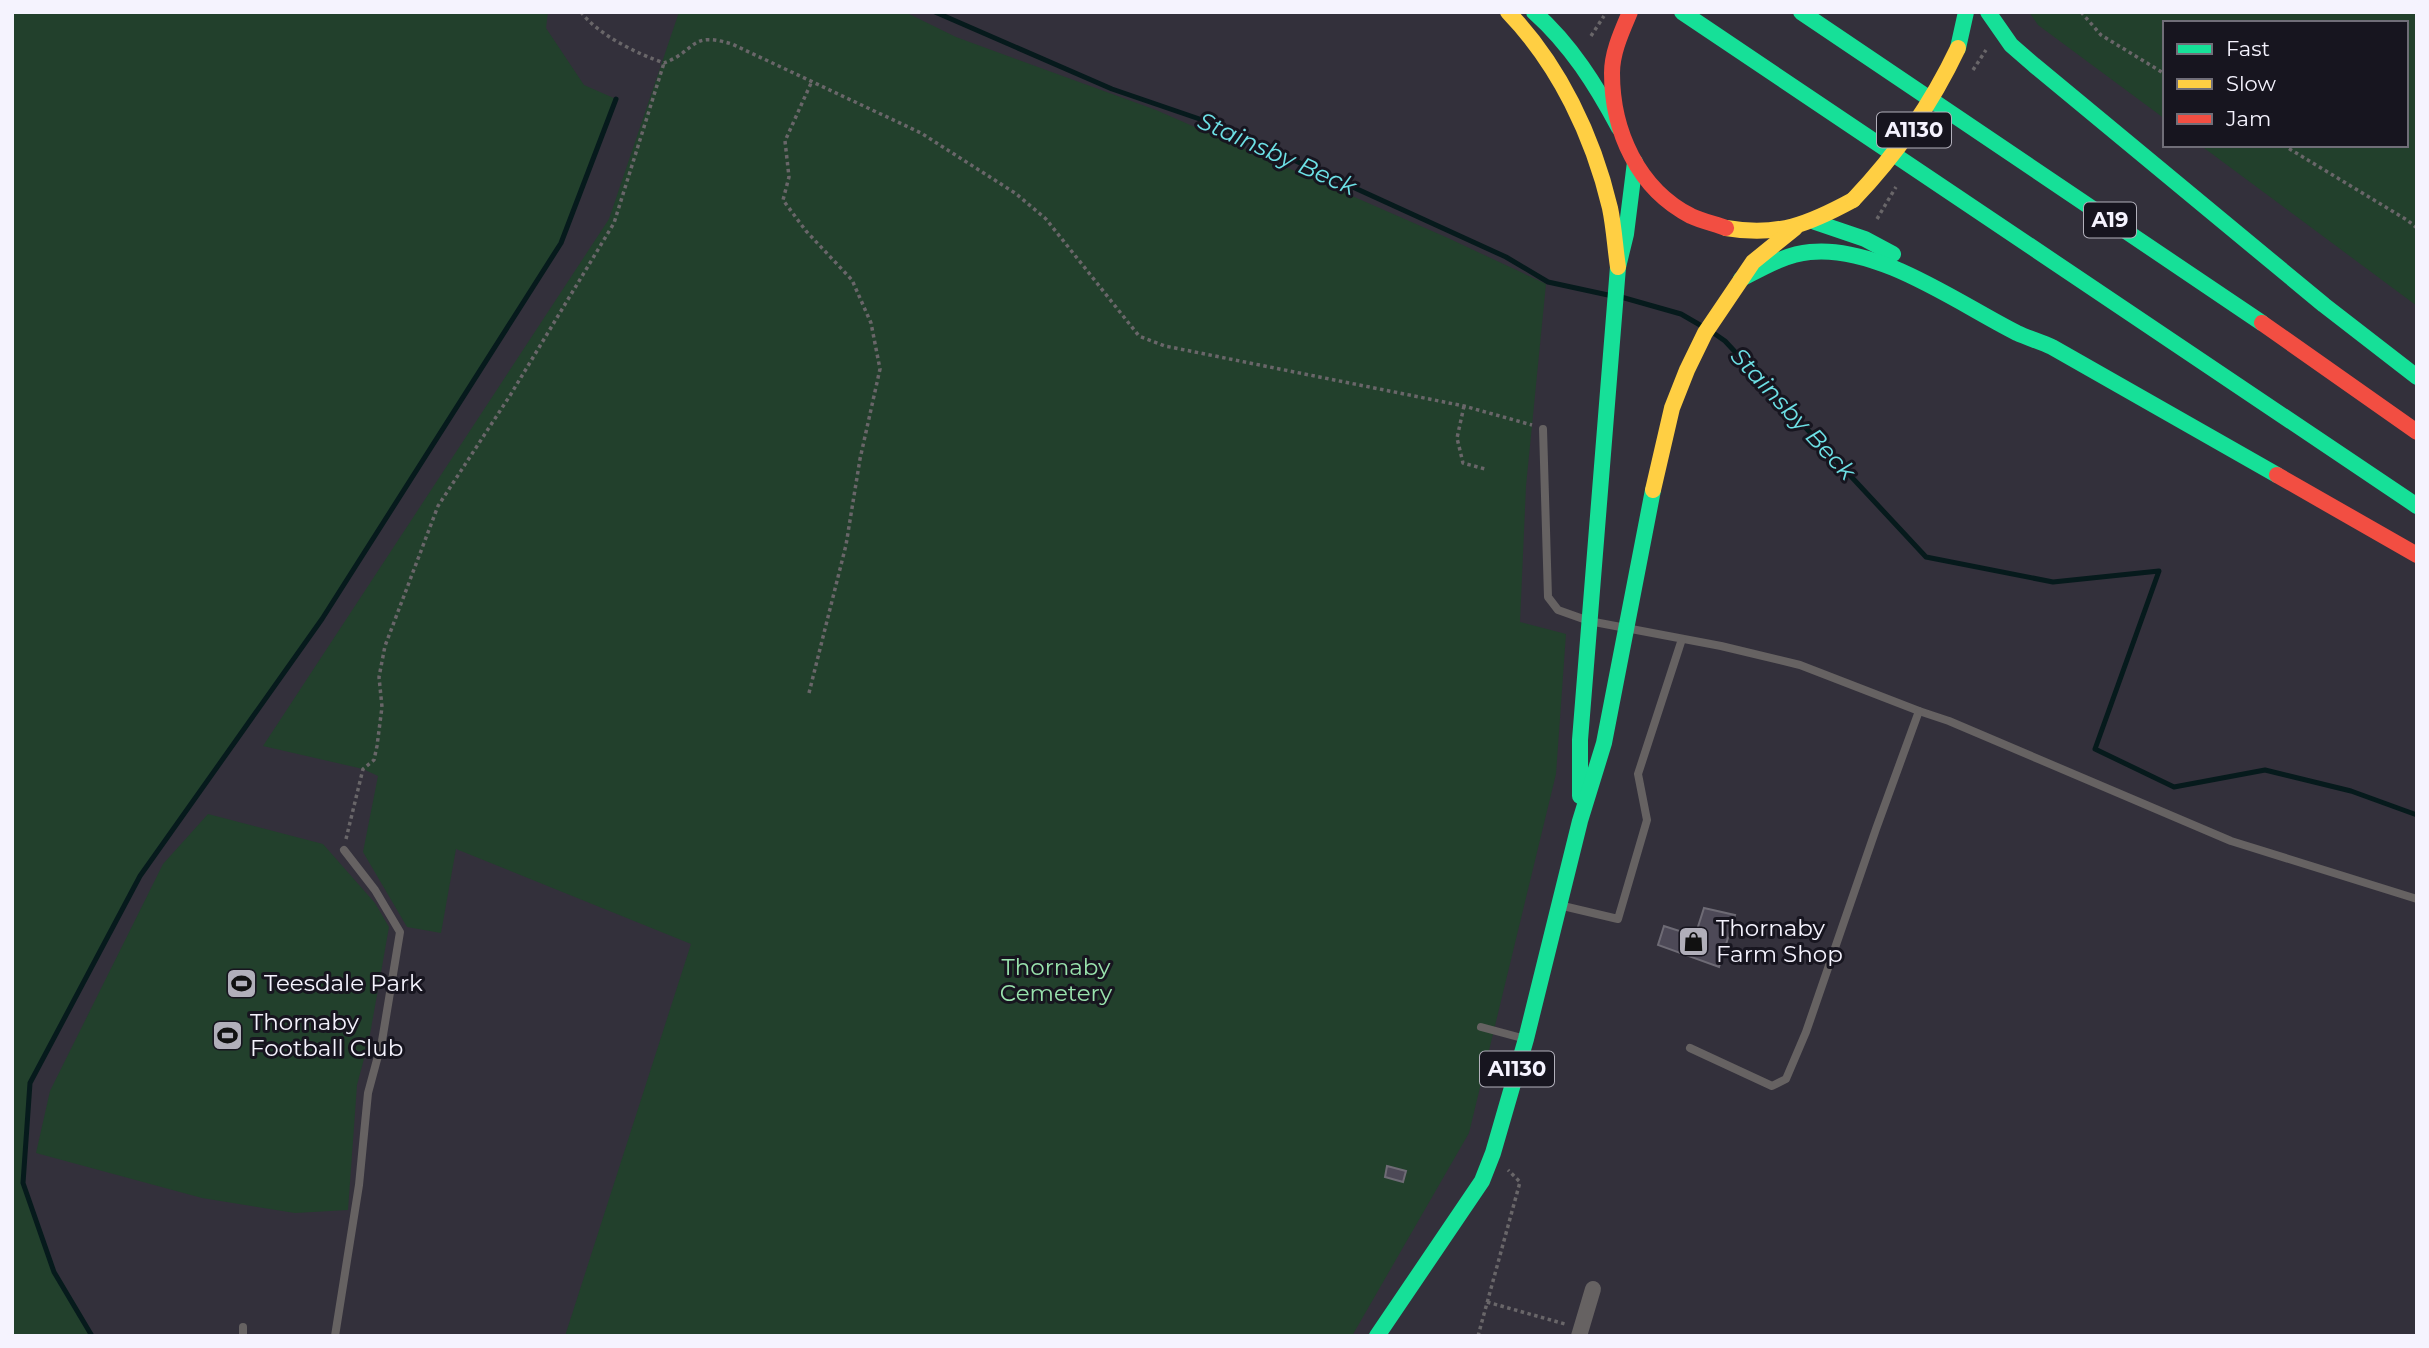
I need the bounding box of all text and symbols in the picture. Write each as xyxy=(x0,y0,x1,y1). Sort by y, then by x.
legend xyxy=(2163,21,2408,147)
text: Fast xyxy=(2226,36,2270,61)
text: Slow xyxy=(2226,71,2276,96)
water label: Stainsby Beck xyxy=(1194,106,1362,202)
text: Jam xyxy=(2225,106,2271,131)
road number: A1130 xyxy=(1877,113,1951,148)
road number: A19 xyxy=(2084,202,2136,238)
water label: Stainsby Beck xyxy=(1725,342,1863,487)
place label: Thornaby Farm Shop xyxy=(1716,914,1843,968)
shop icon: Thornaby Farm Shop xyxy=(1676,924,1710,958)
park label: Thornaby Cemetery xyxy=(1000,953,1113,1007)
sports icon: Teesdale Park xyxy=(224,966,258,1000)
place label: Teesdale Park xyxy=(264,969,423,997)
place label: Thornaby Football Club xyxy=(250,1008,403,1062)
sports icon: Thornaby Football Club xyxy=(210,1018,244,1052)
road number: A1130 xyxy=(1480,1052,1554,1086)

